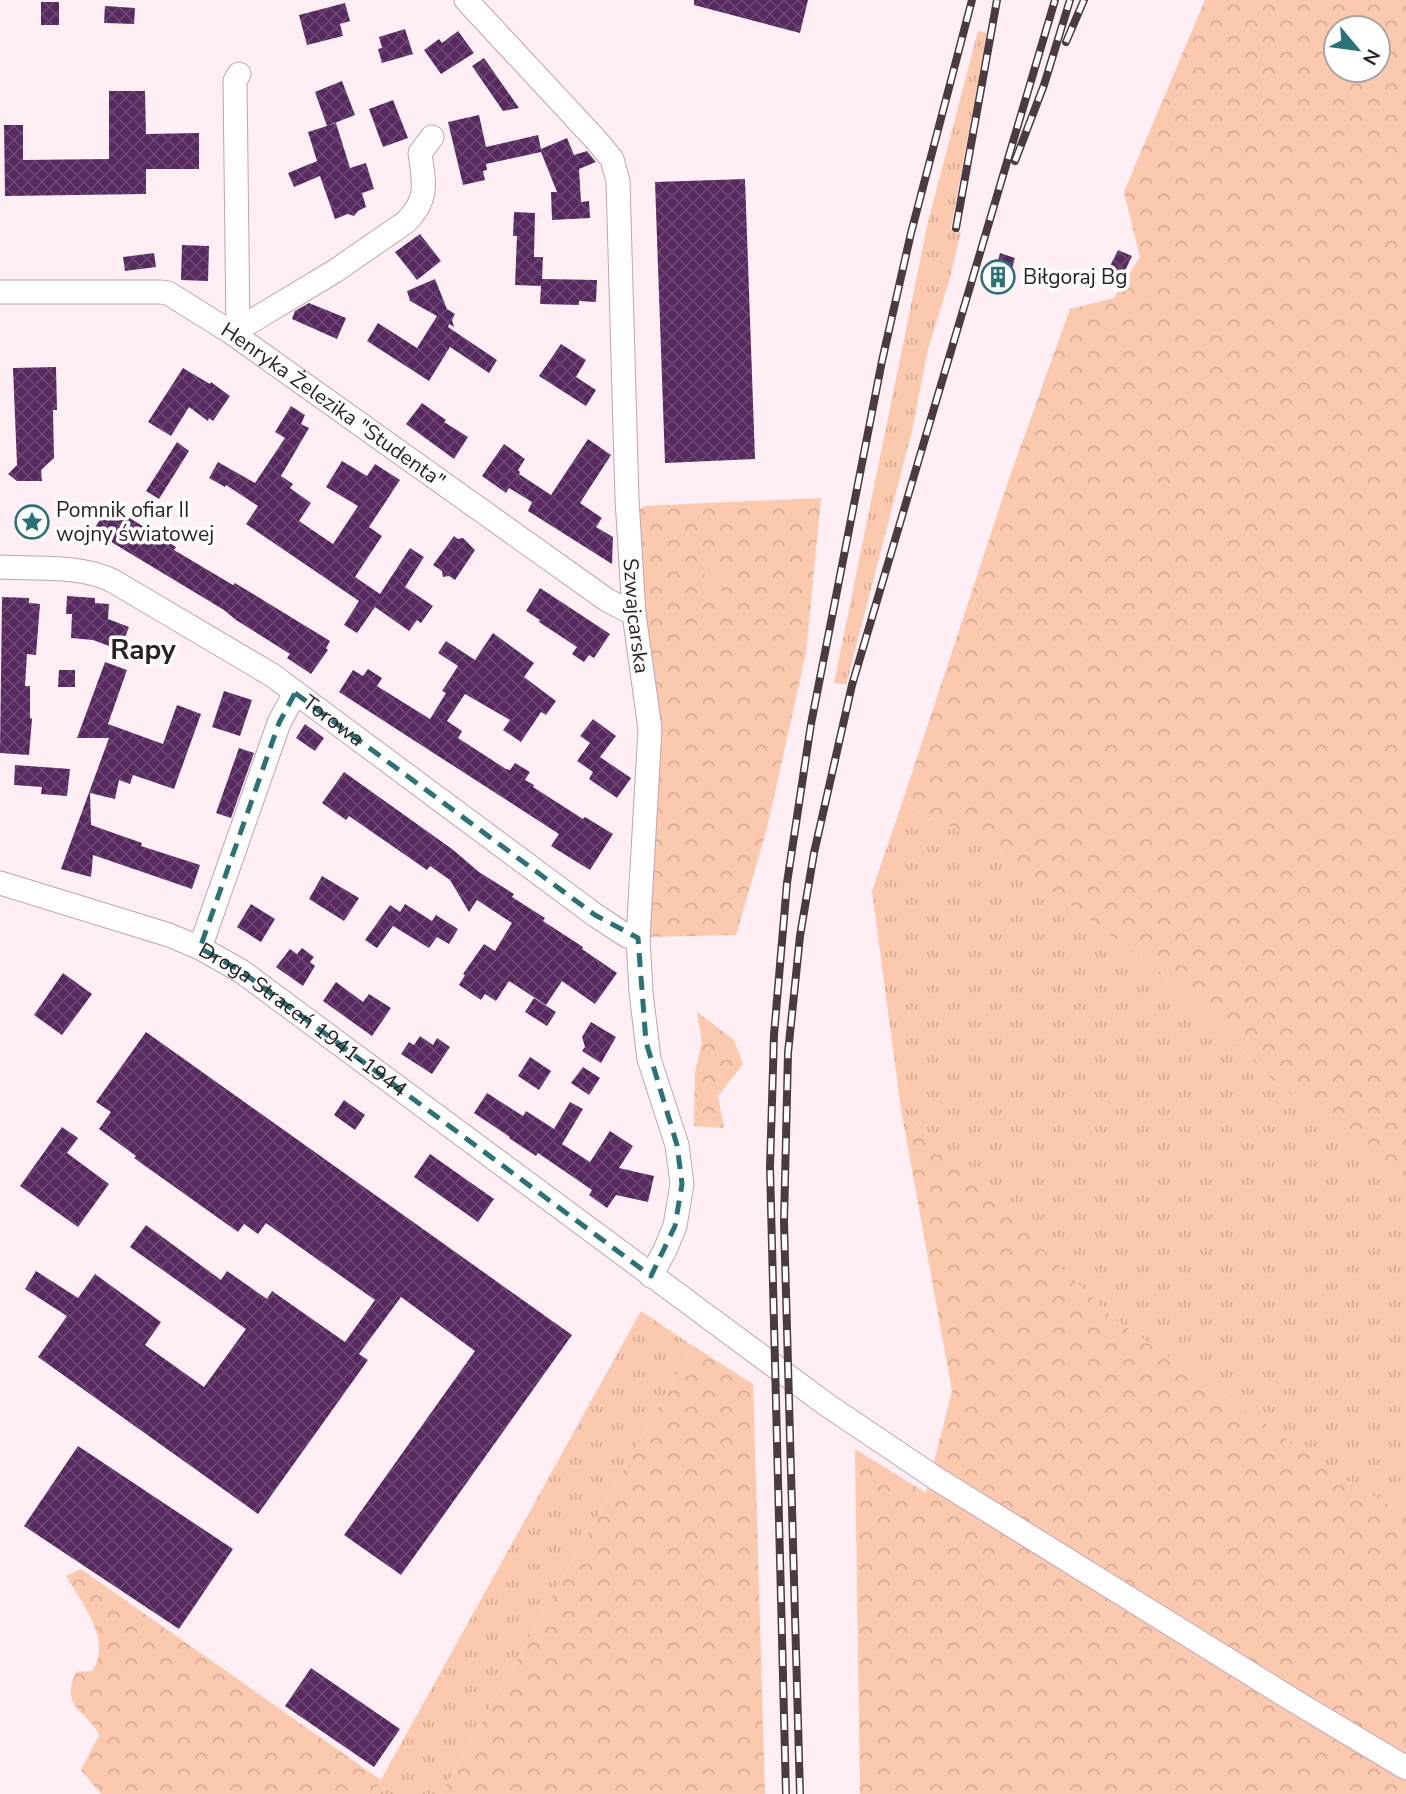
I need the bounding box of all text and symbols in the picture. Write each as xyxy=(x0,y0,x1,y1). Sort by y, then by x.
north arrow xyxy=(1322,14,1392,84)
text: N xyxy=(1356,44,1386,69)
building icon: Biłgoraj Bg xyxy=(979,258,1017,296)
place label: Biłgoraj Bg xyxy=(1023,263,1128,291)
street label: Henryka Żelezika "Studenta" xyxy=(216,316,451,495)
place label: Pomnik ofiar II wojny światowej xyxy=(56,496,214,548)
place icon: Pomnik ofiar II wojny światowej xyxy=(13,503,51,541)
street label: Szwajcarska xyxy=(617,557,656,675)
district label: Rapy xyxy=(110,631,176,669)
street label: Torowa xyxy=(297,688,370,753)
street label: Droga Straceń 1941-1944 xyxy=(194,936,413,1103)

